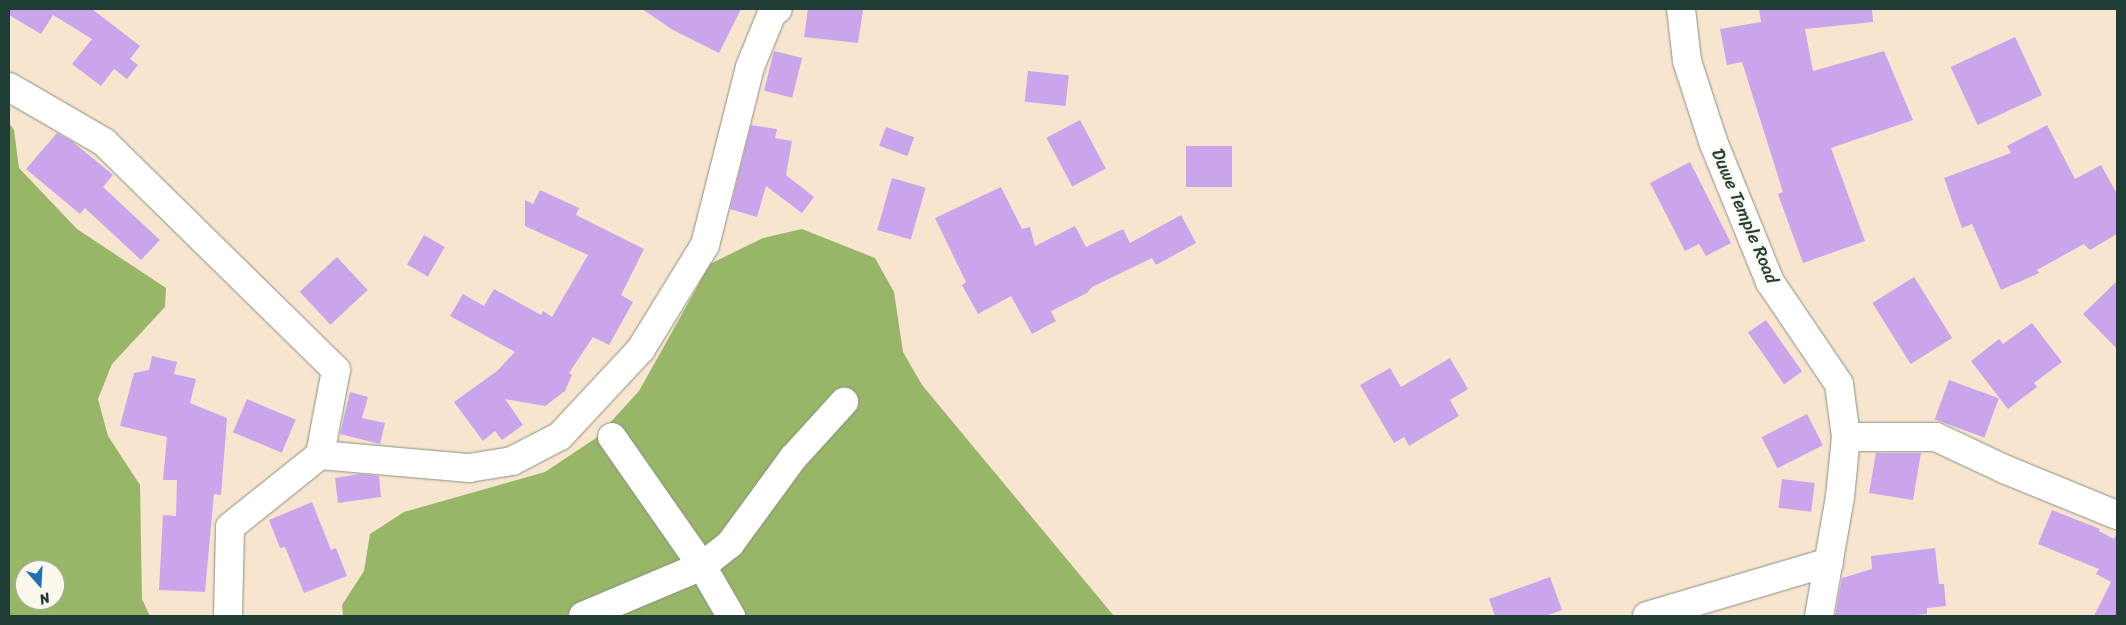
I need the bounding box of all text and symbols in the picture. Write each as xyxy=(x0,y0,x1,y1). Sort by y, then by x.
street label: Duwe Temple Road xyxy=(1707,145,1783,287)
north arrow xyxy=(15,560,65,610)
text: N xyxy=(36,585,53,612)

